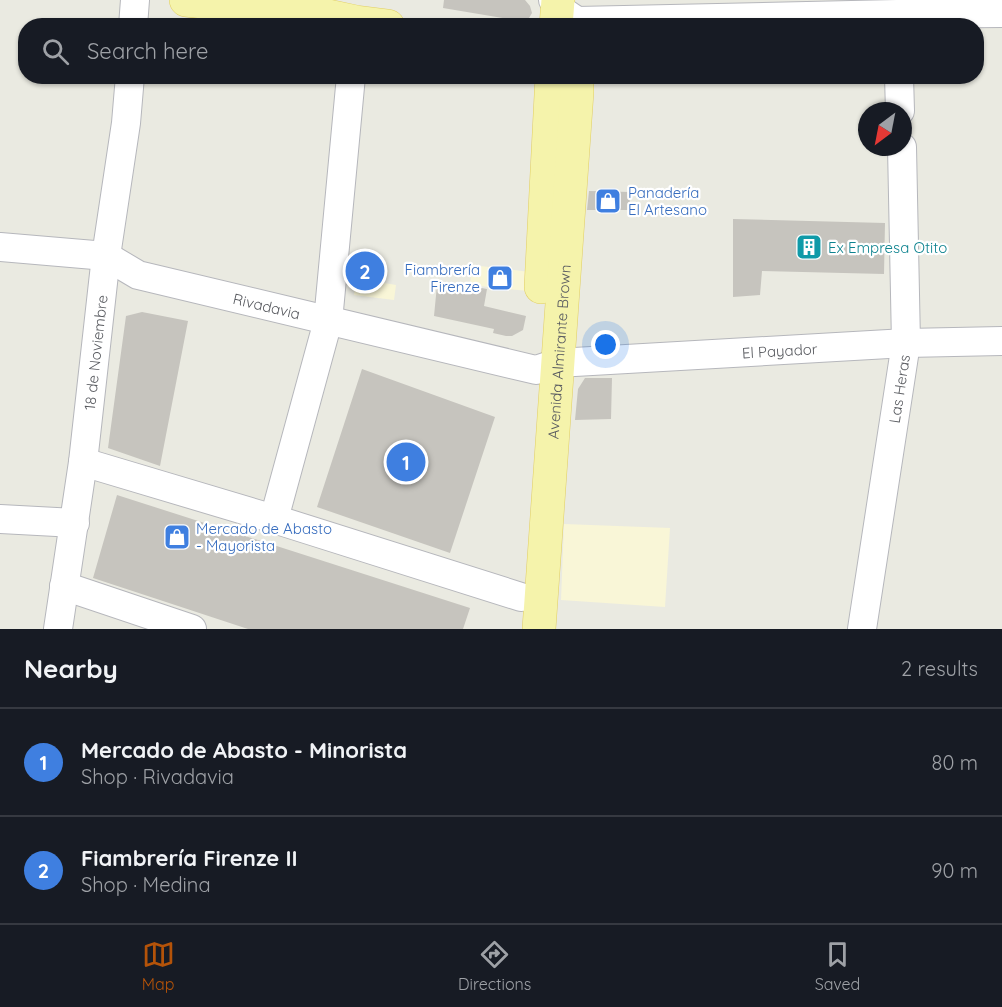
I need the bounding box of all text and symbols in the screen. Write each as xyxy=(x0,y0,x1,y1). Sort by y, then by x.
search box xyxy=(18,18,984,84)
icon: search xyxy=(39,35,72,68)
text: Search here xyxy=(87,37,208,65)
north arrow xyxy=(858,102,912,156)
place label: Panadería El Artesano xyxy=(628,183,707,219)
shop icon: Panadería El Artesano xyxy=(593,186,623,216)
building icon: Ex Empresa Otito xyxy=(794,232,824,262)
place label: Ex Empresa Otito xyxy=(828,238,947,257)
pin: 2 xyxy=(346,248,385,294)
place label: Fiambrería Firenze xyxy=(404,260,480,296)
shop icon: Fiambrería Firenze xyxy=(485,263,515,293)
street label: Avenida Almirante Brown xyxy=(543,264,574,440)
street label: Rivadavia xyxy=(231,289,302,323)
street label: 18 de Noviembre xyxy=(79,294,111,411)
your location xyxy=(591,330,620,359)
street label: El Payador xyxy=(741,339,818,362)
street label: Las Heras xyxy=(884,353,914,425)
pin: 1 xyxy=(386,440,426,484)
place label: Mercado de Abasto - Mayorista xyxy=(196,519,332,555)
shop icon: Mercado de Abasto - Mayorista xyxy=(162,522,192,552)
text: Nearby xyxy=(24,652,118,685)
text: 2 results xyxy=(901,656,978,681)
text: Mercado de Abasto - Minorista xyxy=(81,736,407,764)
text: 1 xyxy=(40,750,47,775)
text: 80 m xyxy=(932,750,978,775)
text: Shop · Rivadavia xyxy=(81,764,234,789)
text: Fiambrería Firenze II xyxy=(81,844,298,872)
text: 2 xyxy=(38,858,49,883)
text: 90 m xyxy=(931,858,978,883)
text: Shop · Medina xyxy=(81,872,211,897)
tab: Map xyxy=(142,938,175,994)
tab: Directions xyxy=(458,938,531,994)
tab: Saved xyxy=(815,938,860,994)

